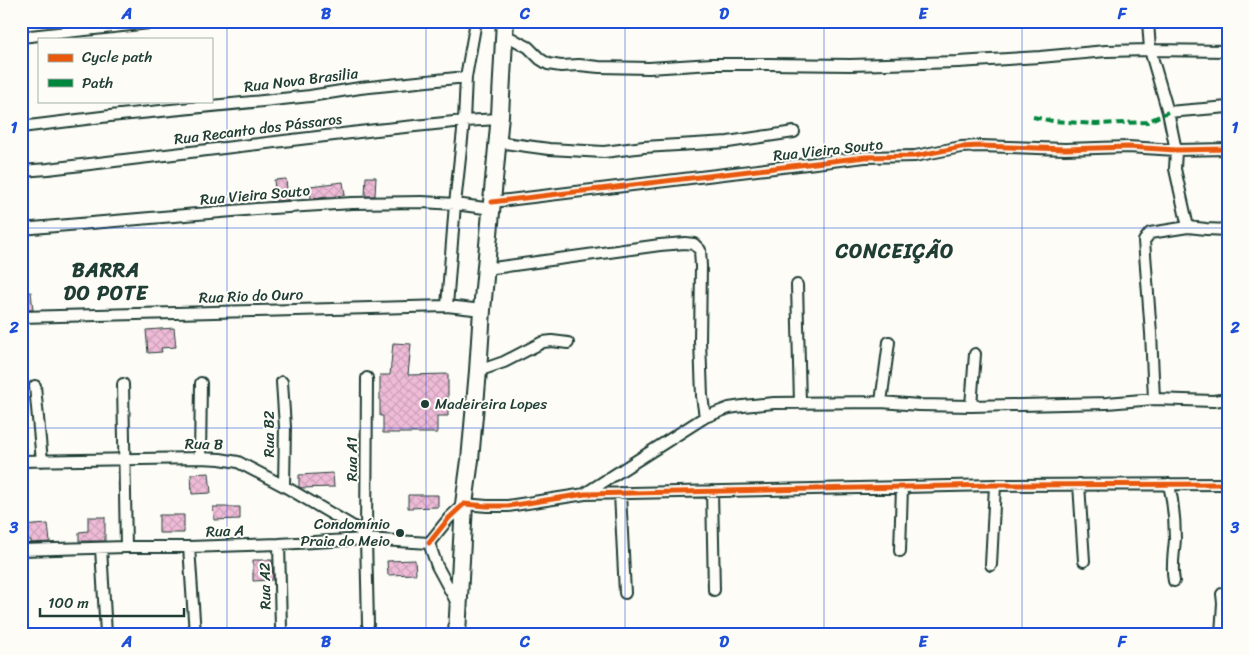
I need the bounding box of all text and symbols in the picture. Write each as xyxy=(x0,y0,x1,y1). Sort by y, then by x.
text: A xyxy=(121,0,132,28)
text: B xyxy=(321,0,332,28)
text: C xyxy=(519,0,531,28)
text: D xyxy=(719,0,729,28)
text: E xyxy=(919,0,929,28)
text: F xyxy=(1117,0,1128,28)
legend xyxy=(38,38,212,102)
text: Cycle path xyxy=(82,44,153,70)
street label: Rua Nova Brasilia xyxy=(243,60,360,100)
text: Path xyxy=(82,70,113,96)
street label: Rua Recanto dos Pássaros xyxy=(173,106,344,152)
text: 1 xyxy=(11,113,18,142)
text: 1 xyxy=(1232,113,1239,142)
street label: Rua Vieira Souto xyxy=(772,131,885,169)
street label: Rua Vieira Souto xyxy=(199,177,312,213)
district label: CONCEIÇÃO xyxy=(835,234,954,269)
district label: BARRA DO POTE xyxy=(64,253,149,311)
street label: Rua Rio do Ouro xyxy=(198,281,304,311)
text: 2 xyxy=(8,313,19,342)
text: 2 xyxy=(1229,313,1240,342)
place label: Madeireira Lopes xyxy=(435,391,547,417)
marker: Madeireira Lopes xyxy=(419,398,431,410)
street label: Rua B2 xyxy=(256,410,282,457)
street label: Rua B xyxy=(185,431,224,457)
street label: Rua A1 xyxy=(339,437,365,481)
place label: Condomínio Praia do Meio xyxy=(301,511,390,554)
text: 3 xyxy=(9,513,19,542)
text: 3 xyxy=(1230,513,1240,542)
street label: Rua A xyxy=(205,517,245,545)
marker: Condomínio Praia do Meio xyxy=(394,527,406,539)
street label: Rua A2 xyxy=(252,562,278,610)
scale bar xyxy=(40,585,184,617)
text: 100 m xyxy=(48,590,89,616)
text: A xyxy=(121,627,132,655)
text: B xyxy=(321,627,332,655)
text: C xyxy=(519,627,531,655)
text: D xyxy=(719,627,729,655)
text: E xyxy=(919,627,929,655)
text: F xyxy=(1117,627,1128,655)

